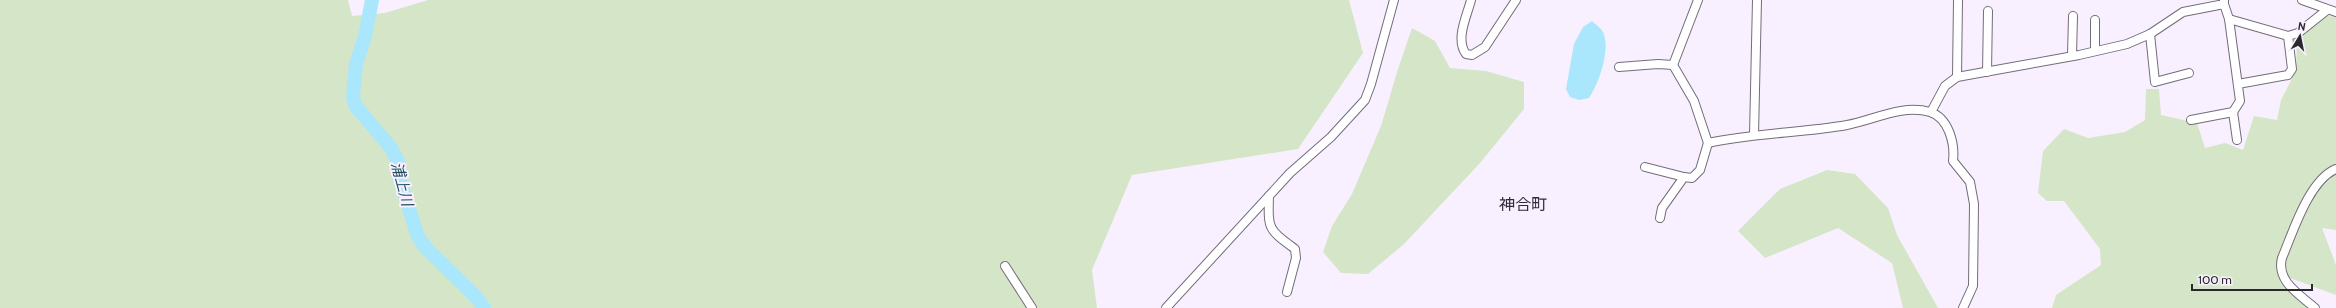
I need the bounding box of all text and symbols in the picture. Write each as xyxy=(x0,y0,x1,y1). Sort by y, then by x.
north arrow xyxy=(2280,16,2320,56)
text: N xyxy=(2297,19,2307,34)
water label: 浦上川 xyxy=(387,160,417,210)
district label: 神合町 xyxy=(1499,195,1547,214)
scale bar xyxy=(2192,266,2312,292)
text: 100 m xyxy=(2198,272,2232,287)

